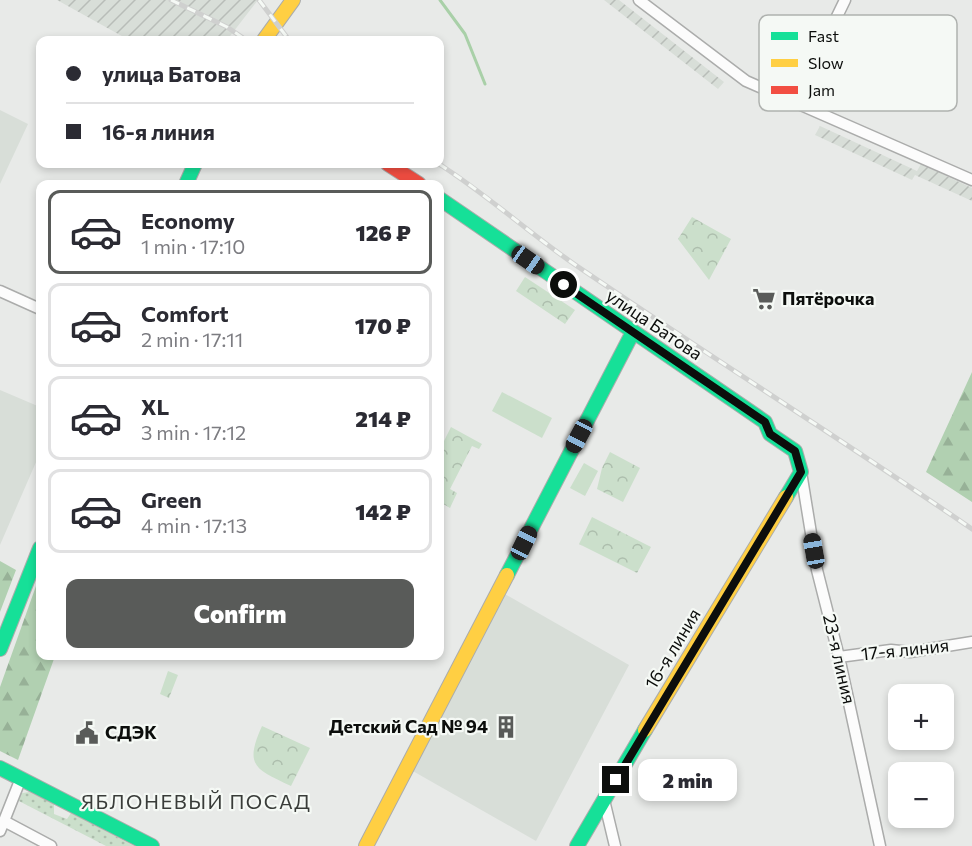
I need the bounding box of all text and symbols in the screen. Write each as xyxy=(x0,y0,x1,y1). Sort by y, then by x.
legend xyxy=(759,15,957,111)
text: Fast xyxy=(808,26,839,45)
text: Slow xyxy=(808,53,844,72)
text: улица Батова xyxy=(102,60,241,87)
text: Jam xyxy=(808,80,835,99)
text: 16-я линия xyxy=(102,118,215,145)
icon: car xyxy=(69,205,123,259)
text: Economy xyxy=(141,207,235,234)
text: 126 ₽ xyxy=(355,219,411,246)
text: 1 min · 17:10 xyxy=(141,234,245,258)
car xyxy=(508,242,548,278)
route start xyxy=(550,271,577,298)
street label: улица Батова xyxy=(602,284,707,364)
supermarket icon: Пятёрочка xyxy=(751,286,777,312)
place label: Пятёрочка xyxy=(782,287,874,309)
icon: car xyxy=(69,298,123,352)
text: Comfort xyxy=(141,300,229,327)
text: 170 ₽ xyxy=(355,312,411,339)
text: 2 min · 17:11 xyxy=(141,327,243,351)
icon: car xyxy=(69,391,123,445)
text: XL xyxy=(141,393,169,420)
text: 214 ₽ xyxy=(355,405,411,432)
car xyxy=(563,416,595,456)
text: 3 min · 17:12 xyxy=(141,420,246,444)
icon: car xyxy=(69,484,123,538)
text: Green xyxy=(141,486,202,513)
text: 142 ₽ xyxy=(355,498,411,525)
text: 4 min · 17:13 xyxy=(141,513,247,537)
car xyxy=(508,523,540,563)
car xyxy=(802,532,826,570)
button: Confirm xyxy=(66,579,414,648)
street label: 16-я линия xyxy=(640,604,705,693)
street label: 23-я линия xyxy=(819,612,861,706)
street label: 17-я линия xyxy=(860,633,950,665)
map controls xyxy=(888,684,954,828)
button: + xyxy=(888,684,954,750)
building icon: Детский Сад № 94 xyxy=(493,714,519,740)
place label: Детский Сад № 94 xyxy=(329,715,488,737)
public building icon: СДЭК xyxy=(74,720,100,746)
place label: СДЭК xyxy=(105,721,157,743)
callout: 2 min xyxy=(637,759,736,801)
button: − xyxy=(888,762,954,828)
route end xyxy=(602,766,629,793)
text: 2 min xyxy=(662,768,713,792)
district label: ЯБЛОНЕВЫЙ ПОСАД xyxy=(81,789,311,813)

